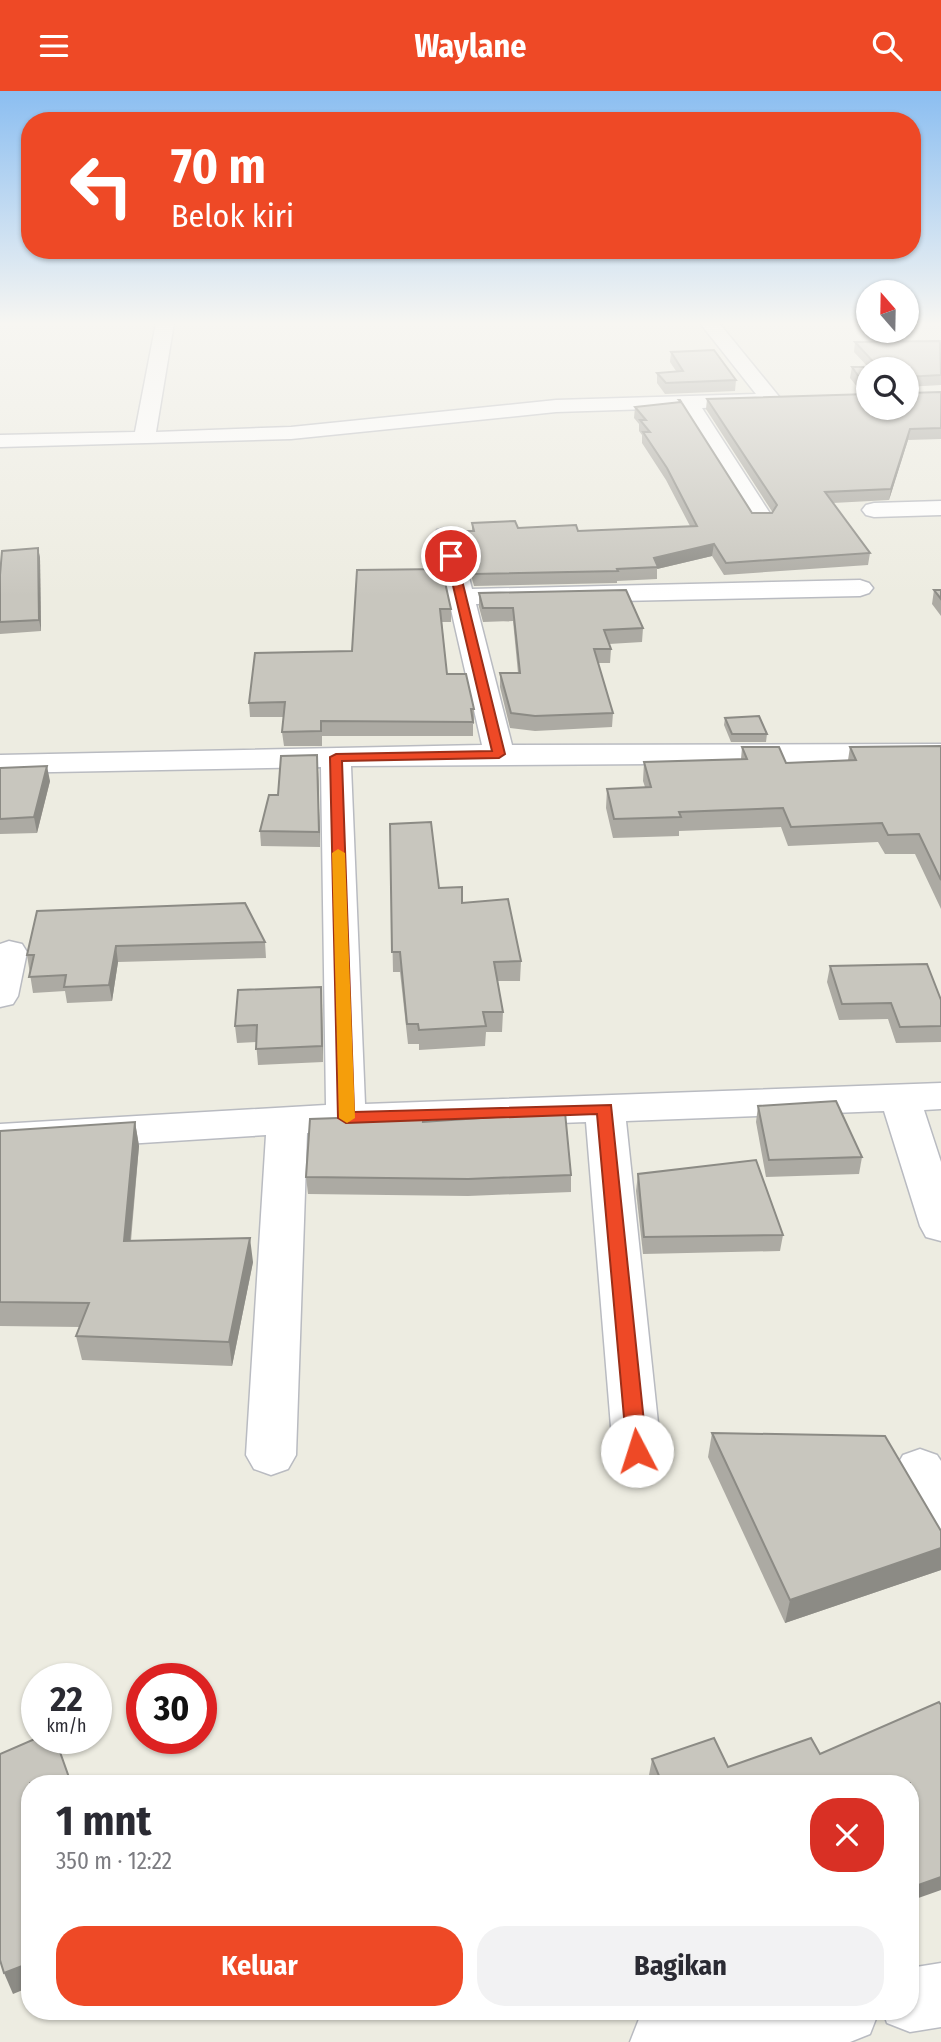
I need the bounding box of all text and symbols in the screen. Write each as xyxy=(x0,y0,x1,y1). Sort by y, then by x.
icon: menu xyxy=(35,27,73,65)
text: Waylane xyxy=(415,27,526,65)
icon: search xyxy=(868,27,906,65)
text: 70 m xyxy=(171,137,266,196)
icon: left xyxy=(56,140,147,231)
text: Belok kiri xyxy=(171,197,294,235)
north arrow xyxy=(856,280,919,343)
map controls xyxy=(856,280,919,420)
button: search xyxy=(856,357,919,420)
pin xyxy=(421,526,481,586)
icon: arrive xyxy=(432,537,470,575)
position arrow xyxy=(600,1414,674,1488)
speed limit sign: 30 xyxy=(126,1663,217,1754)
text: 22 xyxy=(50,1678,83,1720)
text: km/h xyxy=(46,1715,87,1737)
text: 1 mnt xyxy=(56,1796,151,1846)
button: close xyxy=(810,1798,884,1872)
text: 350 m · 12:22 xyxy=(56,1847,172,1875)
button: Keluar xyxy=(56,1926,463,2006)
button: Bagikan xyxy=(477,1926,884,2006)

